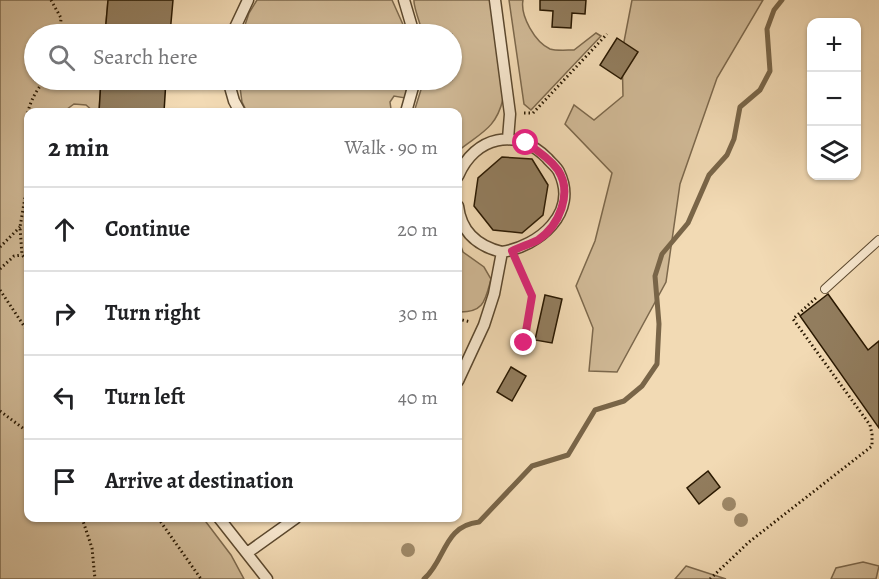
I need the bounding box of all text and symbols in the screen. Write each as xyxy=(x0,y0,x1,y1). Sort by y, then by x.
map controls xyxy=(807,18,861,180)
button: + xyxy=(807,18,861,72)
search box xyxy=(24,24,462,90)
icon: search xyxy=(45,41,78,74)
text: Search here xyxy=(93,42,198,72)
button: − xyxy=(807,72,861,126)
button: layers xyxy=(807,126,861,180)
route start xyxy=(512,129,538,155)
text: 2 min xyxy=(48,130,109,165)
text: Walk · 90 m xyxy=(345,134,438,161)
icon: ahead xyxy=(48,213,81,246)
text: Continue xyxy=(105,214,190,244)
text: 20 m xyxy=(397,216,438,243)
icon: right xyxy=(48,297,81,330)
text: Turn right xyxy=(105,298,201,328)
text: 30 m xyxy=(398,300,438,327)
route end xyxy=(510,329,536,355)
icon: left xyxy=(48,381,81,414)
text: Turn left xyxy=(105,382,185,412)
text: 40 m xyxy=(398,384,438,411)
icon: arrive xyxy=(48,465,81,498)
text: Arrive at destination xyxy=(105,466,294,496)

